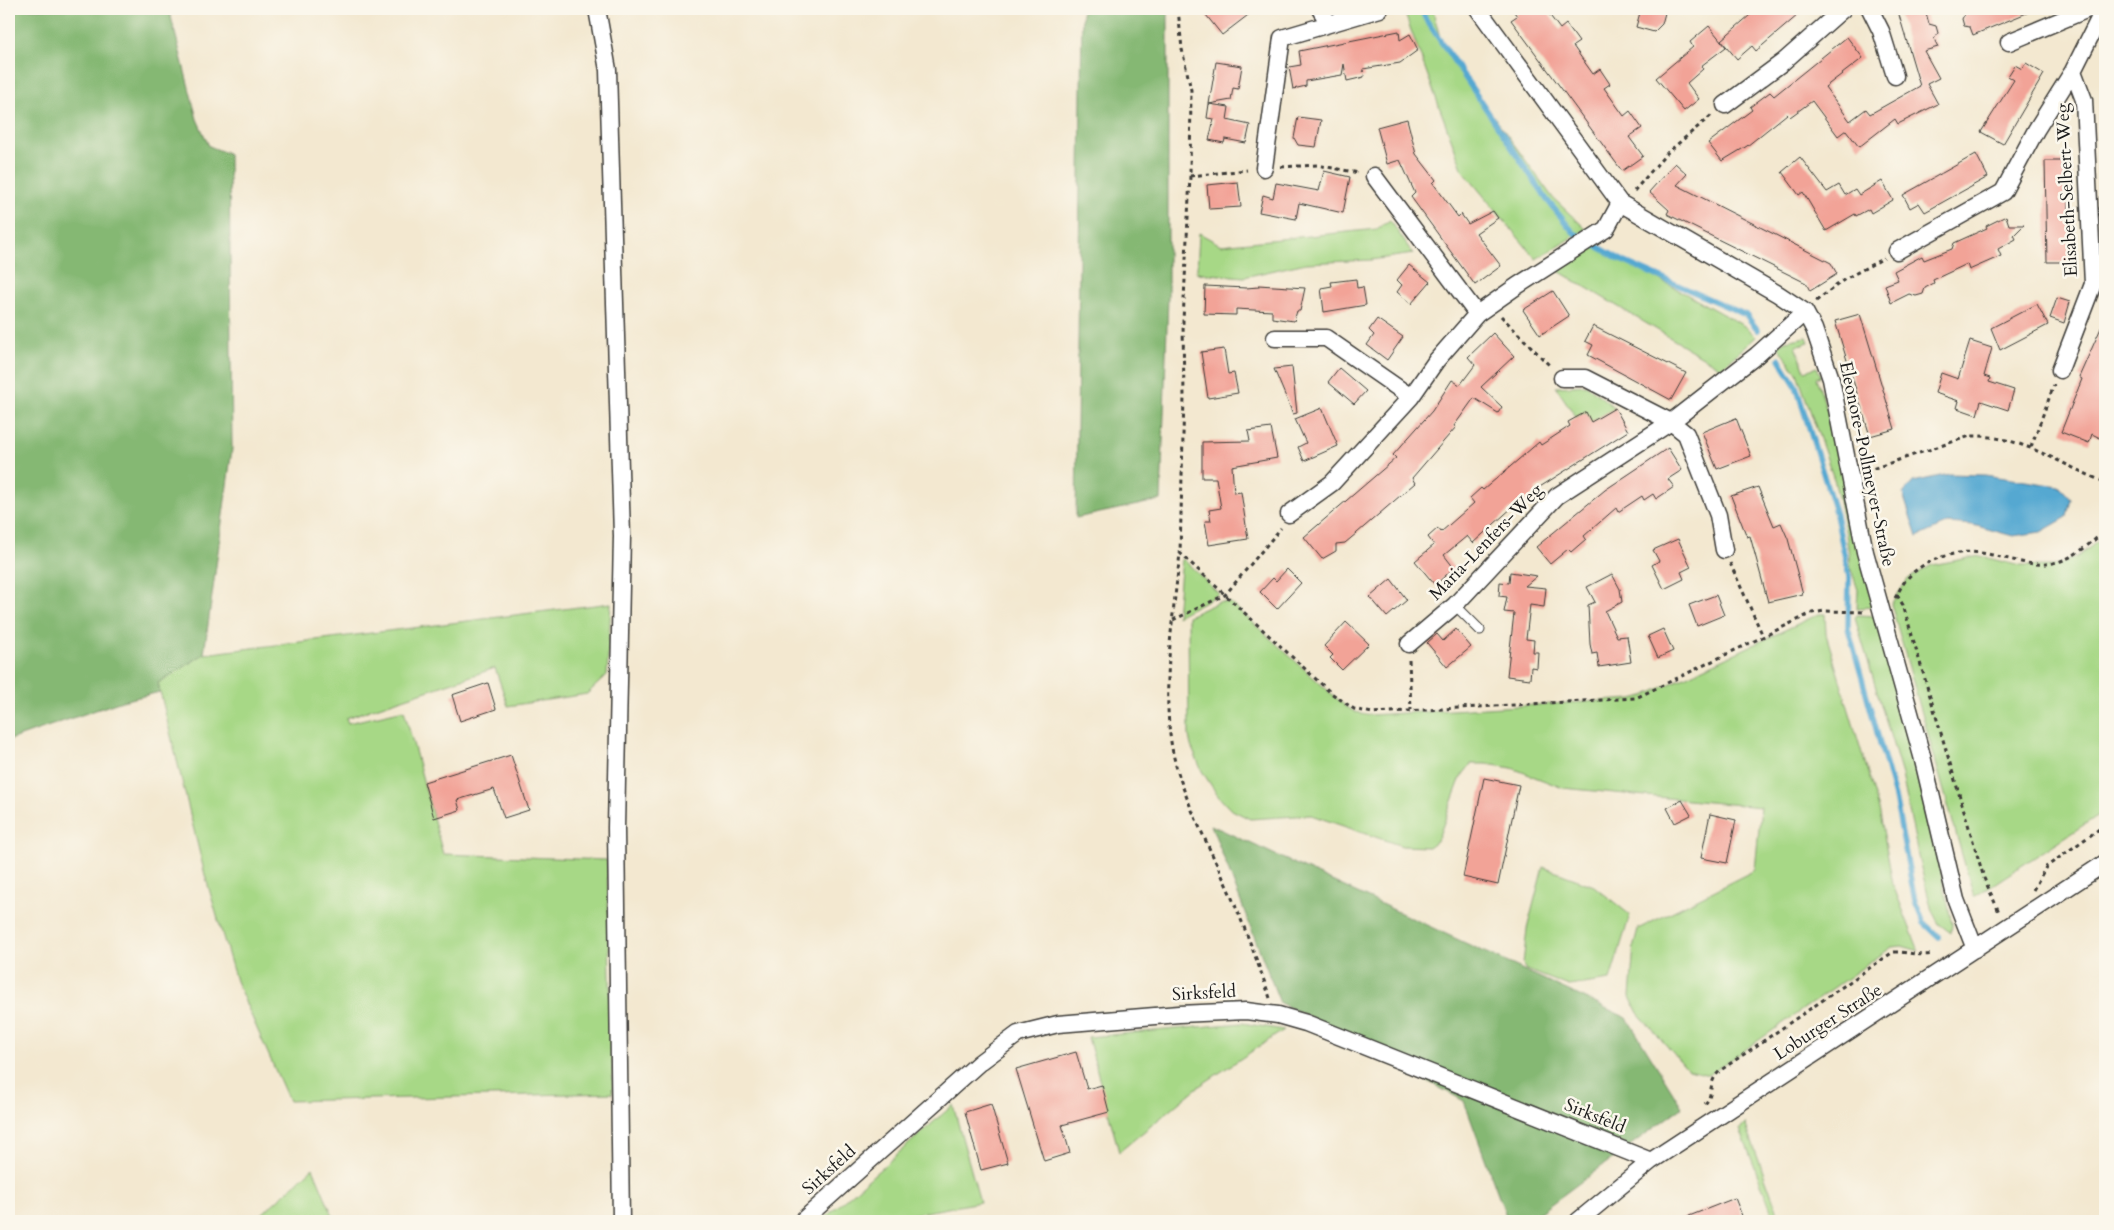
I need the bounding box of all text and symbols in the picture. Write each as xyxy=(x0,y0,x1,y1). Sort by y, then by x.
street label: Elisabeth-Selbert-Weg xyxy=(2050,102,2084,278)
street label: Eleonore-Pollmeyer-Straße xyxy=(1833,359,1901,569)
street label: Maria-Lenfers-Weg xyxy=(1424,477,1549,606)
street label: Loburger Straße xyxy=(1769,978,1887,1066)
street label: Sirksfeld xyxy=(1171,979,1237,1007)
street label: Sirksfeld xyxy=(1561,1092,1630,1140)
street label: Sirksfeld xyxy=(797,1139,861,1201)

